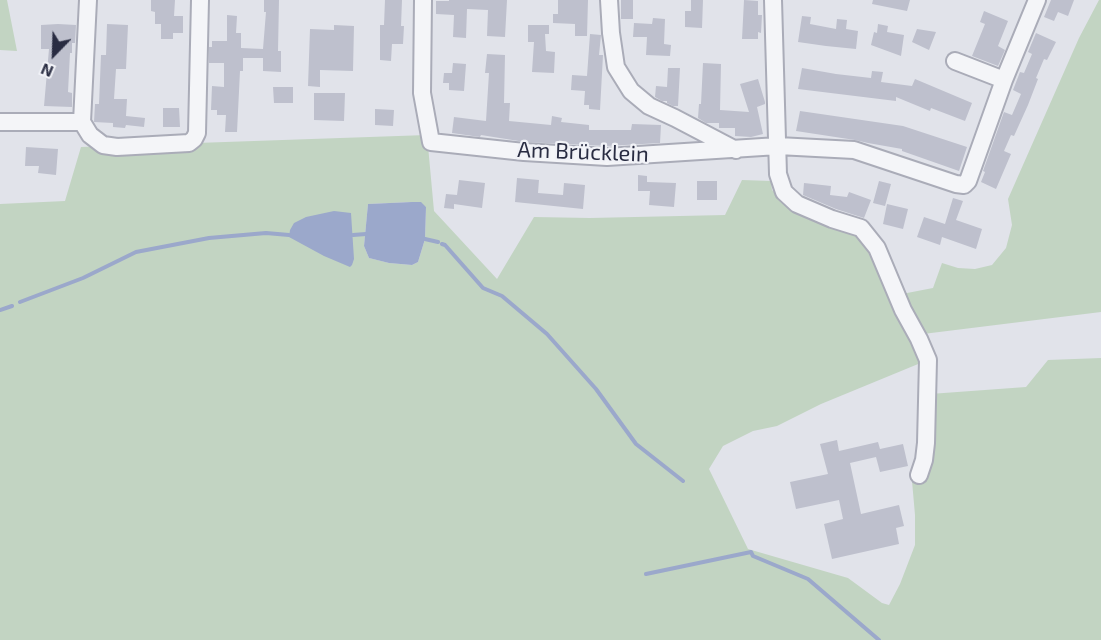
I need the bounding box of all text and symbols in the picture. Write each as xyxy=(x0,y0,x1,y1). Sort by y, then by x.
north arrow xyxy=(24,24,84,84)
text: N xyxy=(38,60,56,82)
street label: Am Brücklein xyxy=(517,137,649,167)

